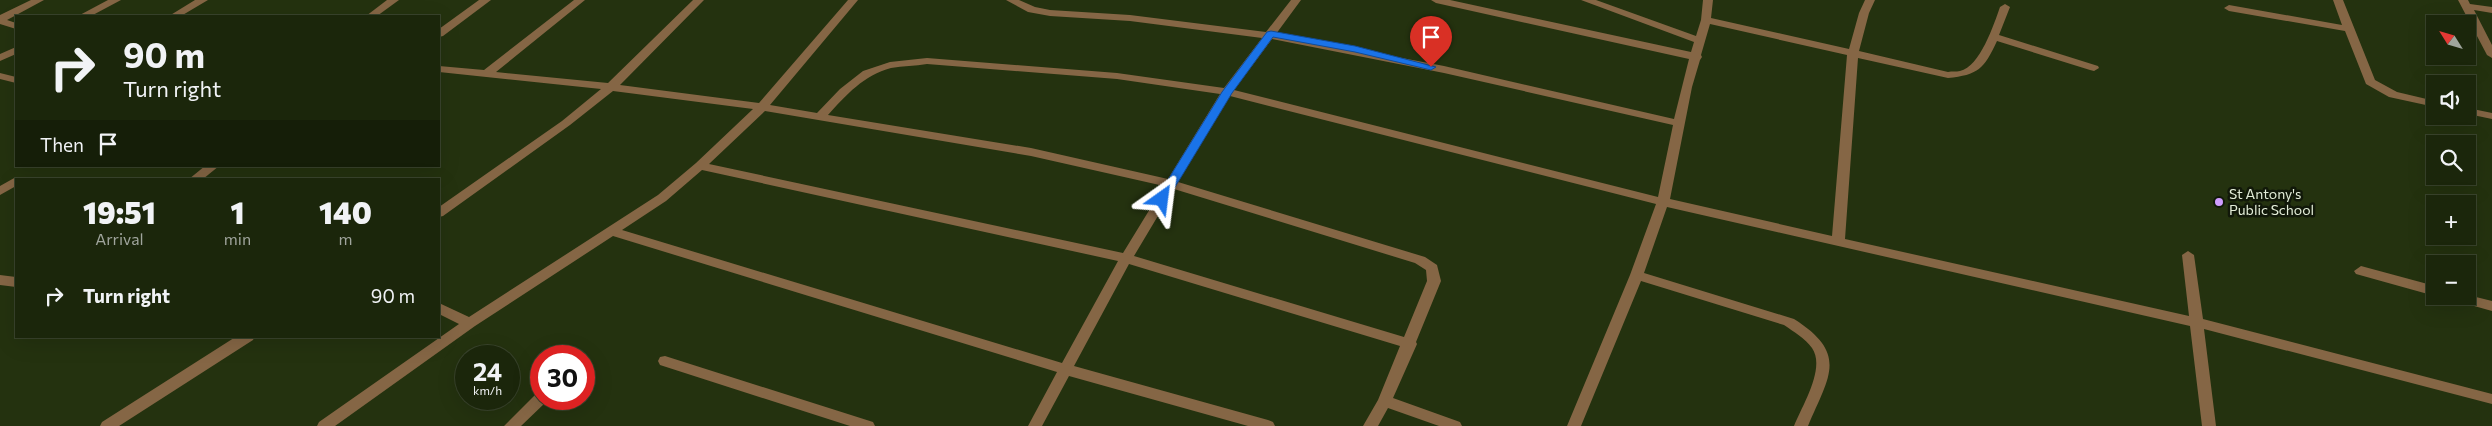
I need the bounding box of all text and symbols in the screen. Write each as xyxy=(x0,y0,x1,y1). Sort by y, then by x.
north arrow xyxy=(2426,15,2476,65)
map controls xyxy=(2426,15,2476,305)
pin xyxy=(1410,16,1452,67)
icon: arrive xyxy=(1417,23,1445,51)
text: 90 m xyxy=(123,32,205,75)
icon: right xyxy=(40,35,105,100)
text: Turn right xyxy=(123,75,221,102)
button: sound xyxy=(2426,75,2476,125)
icon: arrive xyxy=(94,130,122,158)
text: Then xyxy=(40,133,84,156)
button: search xyxy=(2426,135,2476,185)
position arrow xyxy=(1135,172,1187,224)
place label: St Antony's Public School xyxy=(2229,185,2314,218)
text: 19:51 xyxy=(83,193,156,230)
text: 1 xyxy=(230,193,244,230)
text: 140 xyxy=(319,193,372,230)
button: + xyxy=(2426,195,2476,245)
marker: St Antony's Public School xyxy=(2213,196,2225,208)
text: Arrival xyxy=(95,229,144,248)
text: min xyxy=(224,229,251,248)
text: m xyxy=(339,229,352,248)
button: − xyxy=(2426,255,2476,305)
icon: right xyxy=(40,282,68,310)
text: Turn right xyxy=(83,284,170,307)
text: 90 m xyxy=(371,284,415,307)
speed limit sign: 30 xyxy=(530,345,595,410)
text: 24 xyxy=(473,356,502,386)
text: km/h xyxy=(473,383,502,397)

